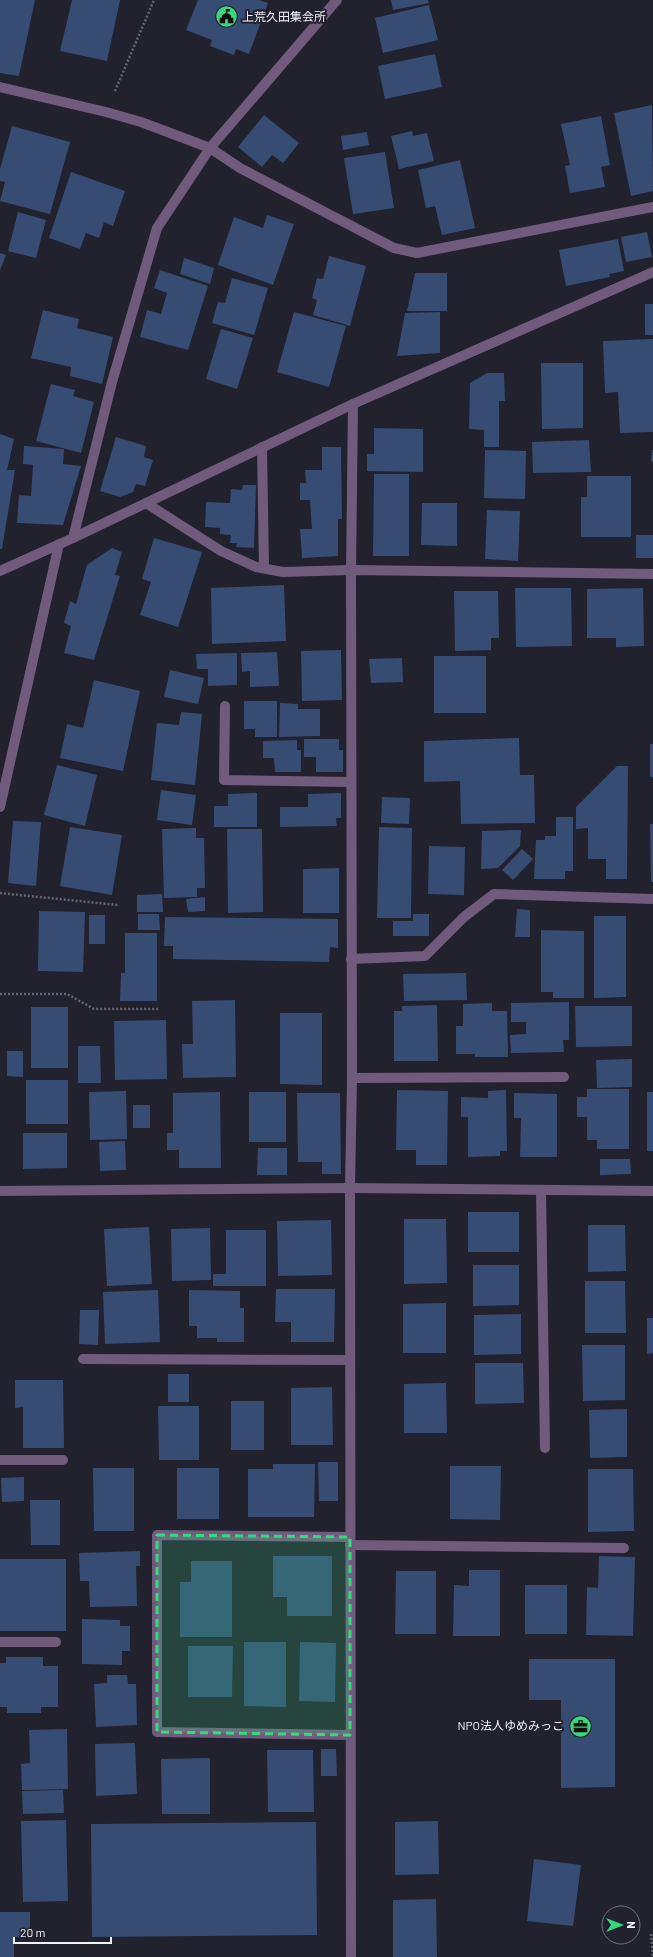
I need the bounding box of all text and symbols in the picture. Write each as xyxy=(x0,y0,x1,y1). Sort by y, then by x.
public building icon: 上荒久田集会所 xyxy=(214,4,240,30)
place label: 上荒久田集会所 xyxy=(242,9,326,23)
office icon: NPO法人ゆめみっこ xyxy=(567,1713,593,1739)
place label: NPO法人ゆめみっこ xyxy=(457,1718,564,1732)
north arrow xyxy=(601,1905,641,1945)
scale bar xyxy=(14,1919,111,1945)
text: N xyxy=(625,1921,638,1929)
text: 20 m xyxy=(20,1925,46,1939)

